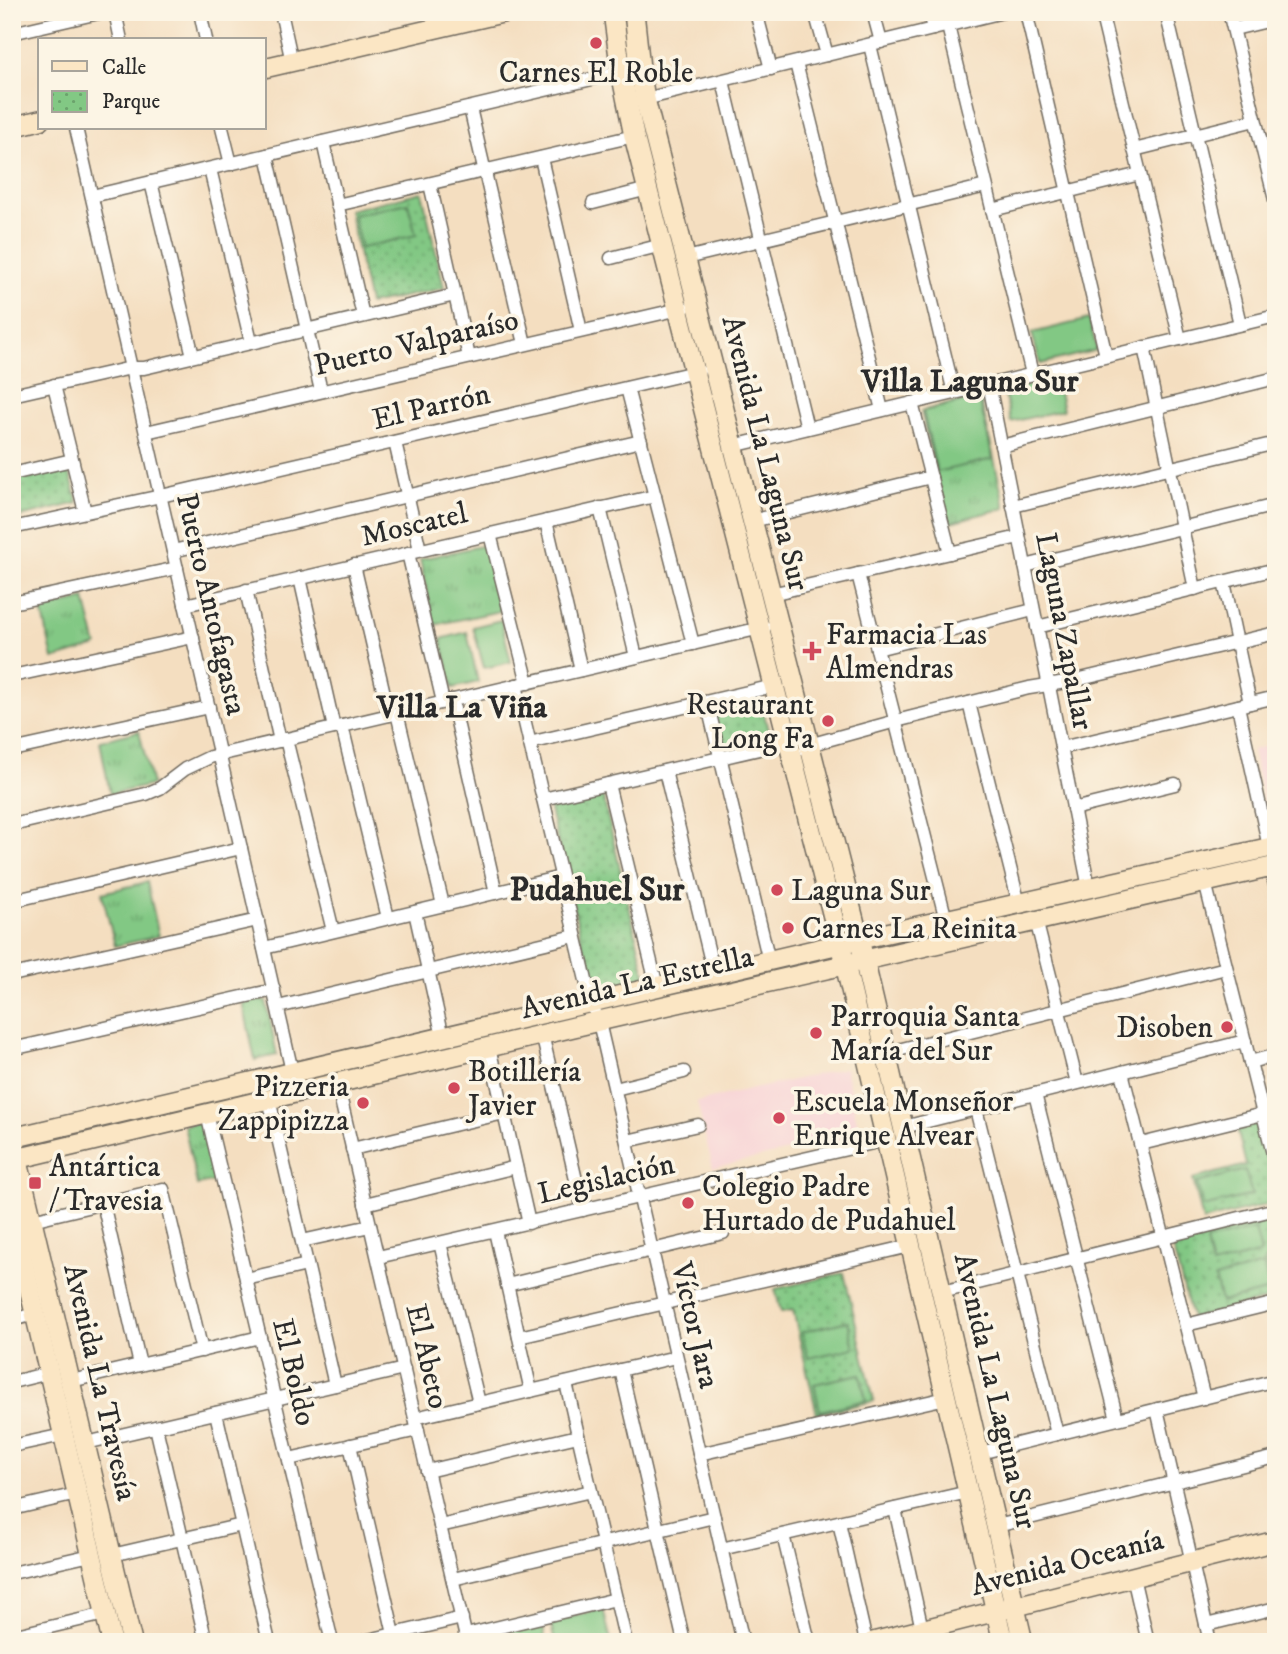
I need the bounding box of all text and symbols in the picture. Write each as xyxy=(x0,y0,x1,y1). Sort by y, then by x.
marker: Carnes El Roble xyxy=(588,35,604,51)
legend xyxy=(38,38,266,130)
text: Calle xyxy=(102,55,146,81)
place label: Carnes El Roble xyxy=(499,55,693,92)
text: Parque xyxy=(102,89,160,115)
street label: Puerto Valparaíso xyxy=(310,302,522,385)
street label: Avenida La Laguna Sur xyxy=(712,312,817,595)
district label: Villa Laguna Sur xyxy=(860,362,1080,402)
street label: El Parrón xyxy=(369,376,494,439)
street label: Puerto Antofagasta xyxy=(167,490,254,719)
street label: Moscatel xyxy=(357,495,471,556)
street label: Laguna Zapallar xyxy=(1026,530,1101,733)
place label: Farmacia Las Almendras xyxy=(826,617,987,688)
marker: Farmacia Las Almendras xyxy=(804,643,820,659)
place label: Restaurant Long Fa xyxy=(686,687,814,758)
district label: Villa La Viña xyxy=(375,688,547,728)
marker: Restaurant Long Fa xyxy=(820,713,836,729)
district label: Pudahuel Sur xyxy=(510,870,685,911)
place label: Laguna Sur xyxy=(791,873,931,910)
marker: Laguna Sur xyxy=(769,882,785,898)
place label: Carnes La Reinita xyxy=(802,911,1017,948)
marker: Carnes La Reinita xyxy=(780,920,796,936)
street label: Avenida La Estrella xyxy=(517,939,758,1028)
place label: Parroquia Santa María del Sur xyxy=(830,999,1020,1070)
place label: Disoben xyxy=(1116,1010,1213,1047)
marker: Disoben xyxy=(1219,1019,1235,1035)
marker: Parroquia Santa María del Sur xyxy=(808,1025,824,1041)
place label: Botillería Javier xyxy=(465,1054,581,1125)
place label: Pizzeria Zappipizza xyxy=(218,1069,349,1140)
marker: Botillería Javier xyxy=(446,1080,462,1096)
place label: Escuela Monseñor Enrique Alvear xyxy=(793,1084,1013,1155)
marker: Pizzeria Zappipizza xyxy=(355,1095,371,1111)
marker: Escuela Monseñor Enrique Alvear xyxy=(771,1110,787,1126)
street label: Legislación xyxy=(534,1146,679,1213)
place label: Antártica / Travesia xyxy=(49,1149,163,1220)
place label: Colegio Padre Hurtado de Pudahuel xyxy=(702,1169,956,1240)
marker: Antártica / Travesia xyxy=(27,1175,43,1191)
marker: Colegio Padre Hurtado de Pudahuel xyxy=(680,1195,696,1211)
street label: Avenida La Laguna Sur xyxy=(945,1250,1044,1533)
street label: Víctor Jara xyxy=(662,1258,727,1392)
street label: Avenida La Travesía xyxy=(54,1260,145,1505)
street label: El Abeto xyxy=(397,1300,457,1412)
street label: El Boldo xyxy=(263,1315,324,1429)
street label: Avenida Oceanía xyxy=(967,1522,1168,1605)

